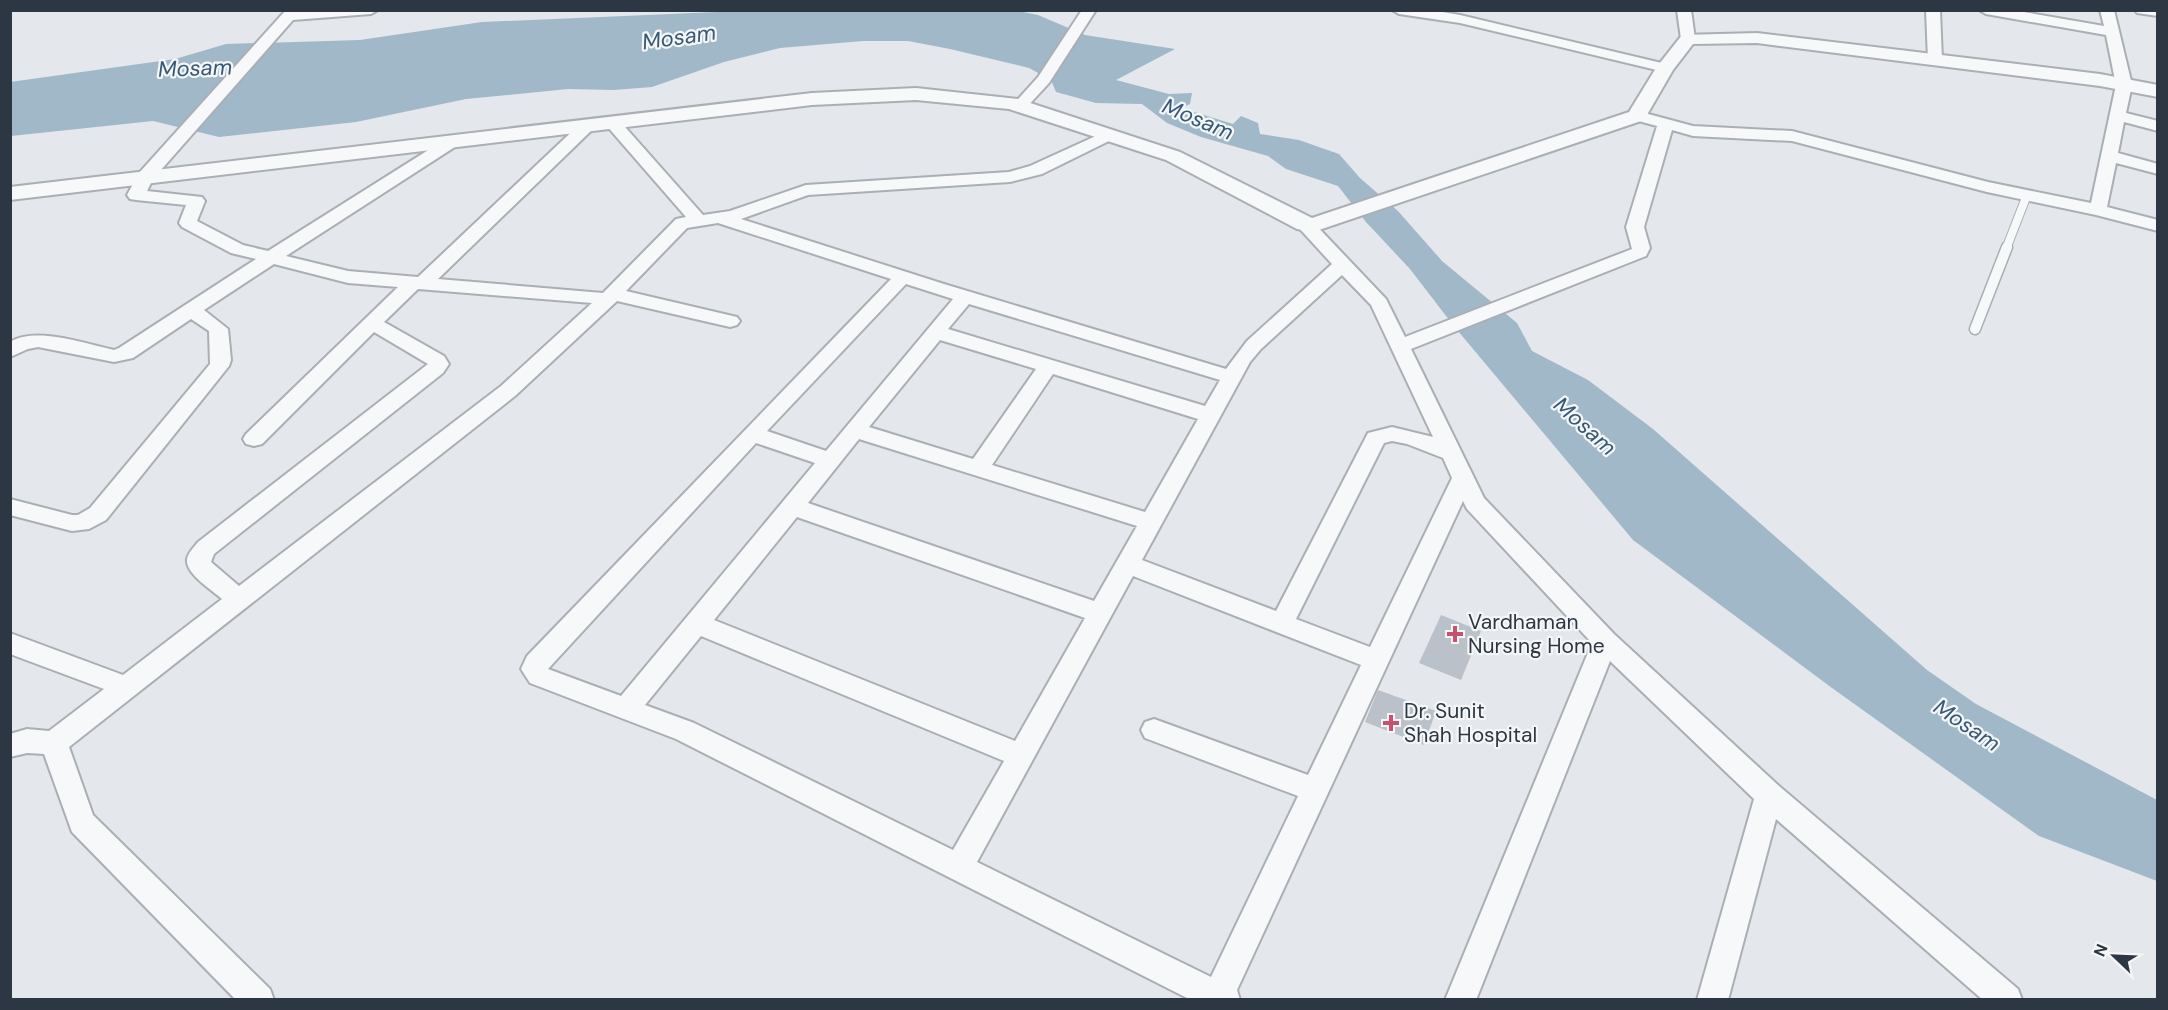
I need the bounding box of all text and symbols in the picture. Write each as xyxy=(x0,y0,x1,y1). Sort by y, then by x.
water label: Mosam xyxy=(640,17,718,57)
water label: Mosam xyxy=(157,52,233,84)
water label: Mosam xyxy=(1158,91,1238,147)
water label: Mosam xyxy=(1548,390,1622,462)
place label: Vardhaman Nursing Home xyxy=(1468,608,1605,660)
marker: Vardhaman Nursing Home xyxy=(1446,625,1464,643)
water label: Mosam xyxy=(1928,692,2006,758)
place label: Dr. Sunit Shah Hospital xyxy=(1404,697,1537,749)
marker: Dr. Sunit Shah Hospital xyxy=(1382,714,1400,732)
north arrow xyxy=(2084,926,2144,986)
text: N xyxy=(2089,941,2113,960)

